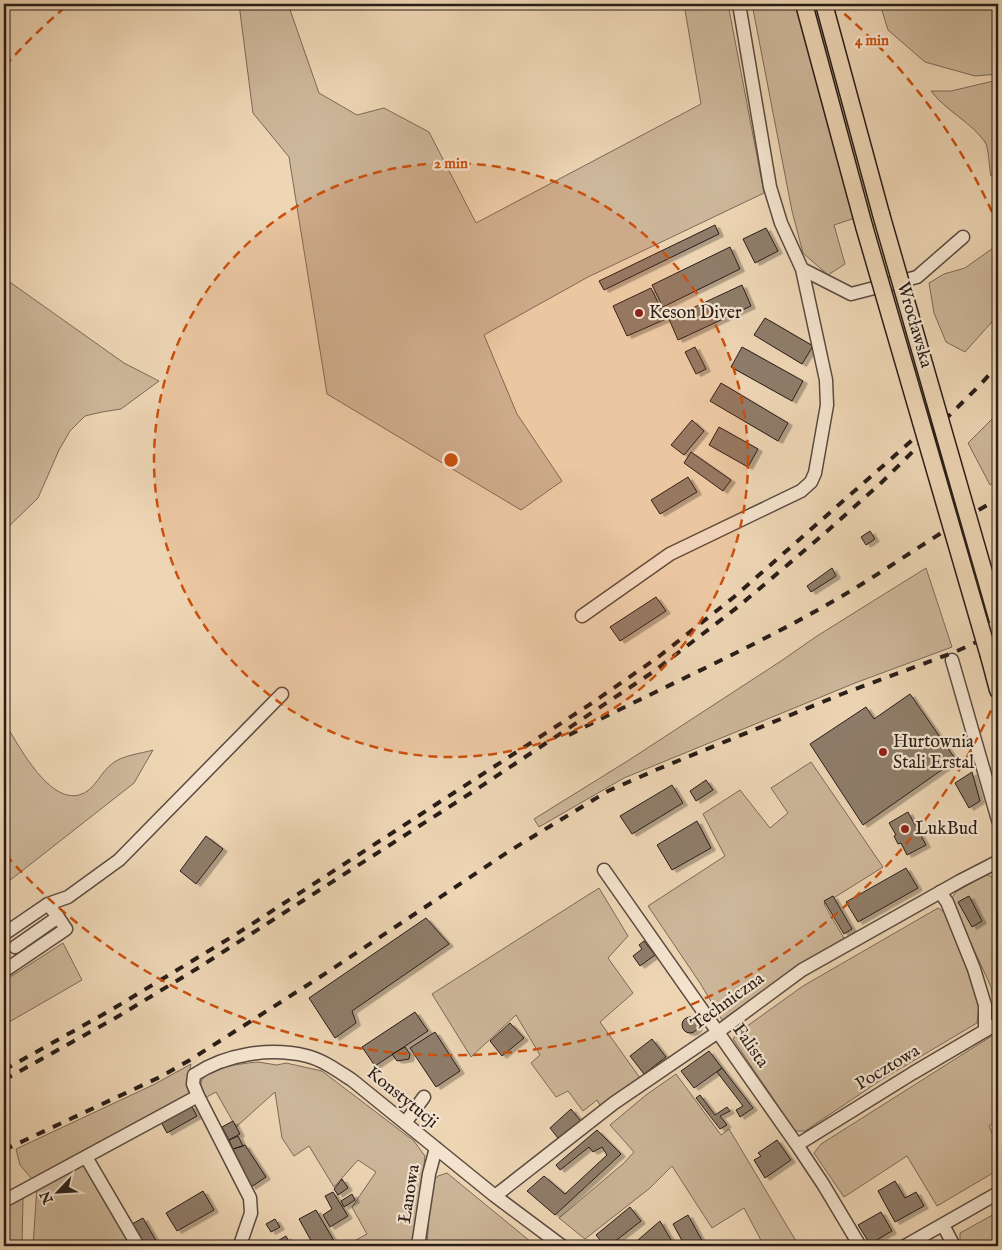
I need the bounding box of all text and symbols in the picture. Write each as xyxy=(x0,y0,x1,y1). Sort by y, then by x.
text: 4 min xyxy=(855,31,889,50)
text: 2 min xyxy=(434,154,468,173)
street label: Wrocławska xyxy=(891,279,937,371)
place label: Keson Diver xyxy=(649,302,742,325)
marker: Keson Diver xyxy=(633,307,645,319)
centre of rings xyxy=(442,451,460,469)
place label: Hurtownia Stali Erstal xyxy=(893,731,974,775)
marker: Hurtownia Stali Erstal xyxy=(877,746,889,758)
place label: LukBud xyxy=(915,818,978,841)
marker: LukBud xyxy=(899,823,911,835)
street label: Techniczna xyxy=(687,968,769,1036)
street label: Falista xyxy=(727,1019,774,1073)
street label: Pocztowa xyxy=(852,1040,925,1096)
street label: Konstytucji xyxy=(361,1062,443,1134)
street label: Łanowa xyxy=(394,1163,426,1225)
north arrow xyxy=(32,1168,82,1218)
text: N xyxy=(36,1188,58,1207)

